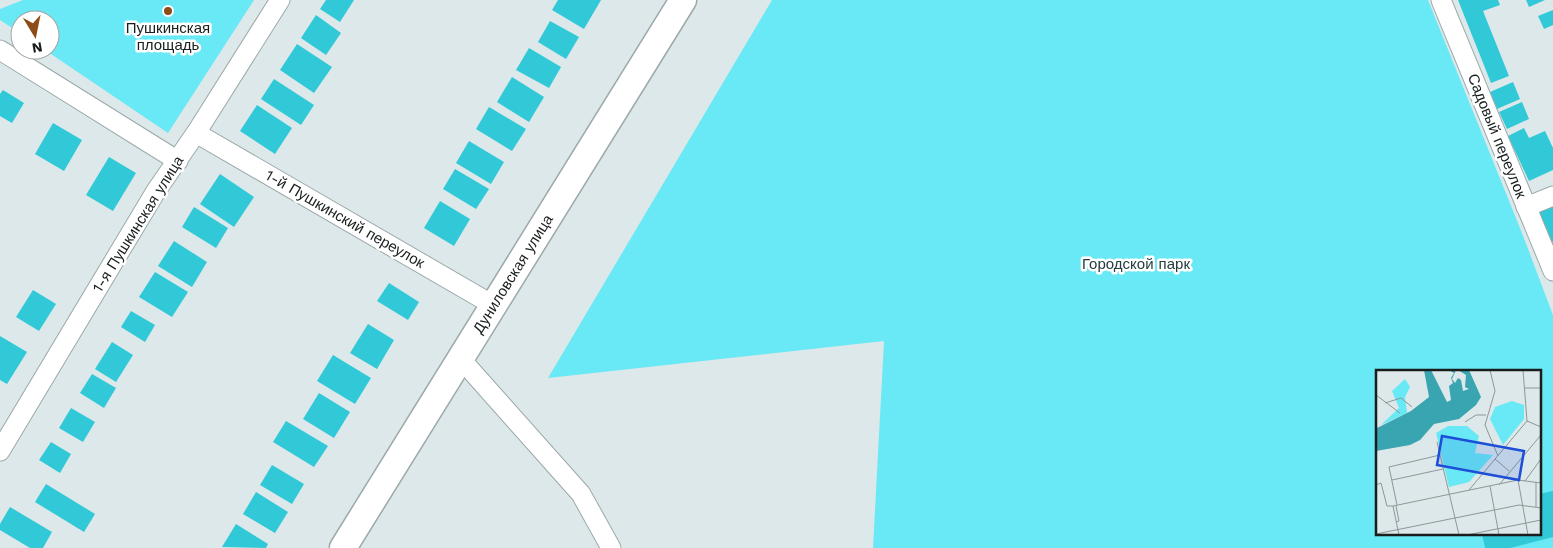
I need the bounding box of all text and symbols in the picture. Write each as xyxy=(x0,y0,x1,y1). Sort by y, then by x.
marker: Пушкинская площадь xyxy=(162,5,174,17)
north arrow xyxy=(10,10,60,60)
place label: Пушкинская площадь xyxy=(126,19,210,54)
text: N xyxy=(31,39,44,57)
street label: Садовый переулок xyxy=(1464,71,1530,201)
street label: 1-я Пушкинская улица xyxy=(89,152,188,296)
street label: 1-й Пушкинский переулок xyxy=(262,166,428,272)
street label: Дуниловская улица xyxy=(469,211,557,337)
park label: Городской парк xyxy=(1082,255,1190,273)
inset map xyxy=(1376,370,1540,536)

